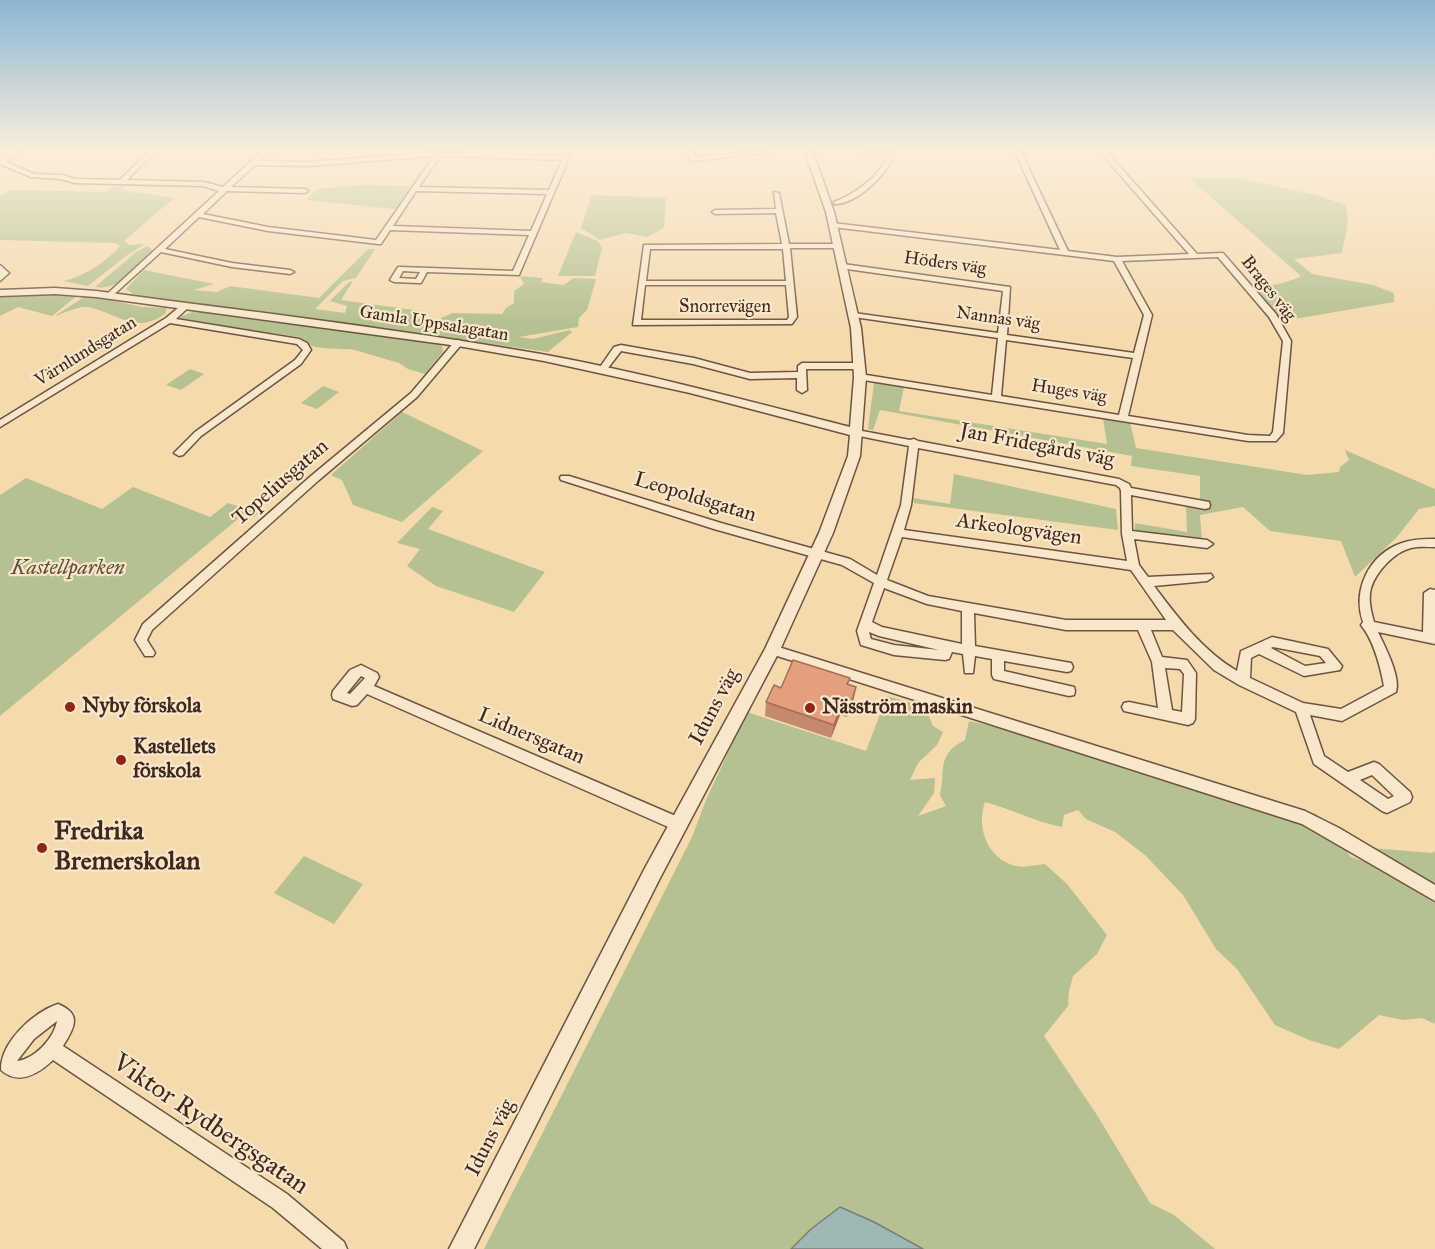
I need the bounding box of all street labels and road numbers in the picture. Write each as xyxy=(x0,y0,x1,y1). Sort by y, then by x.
street label: Höders väg xyxy=(902,248,988,280)
street label: Brages väg xyxy=(1236,252,1300,326)
street label: Snorrevägen xyxy=(679,297,771,319)
street label: Gamla Uppsalagatan xyxy=(358,302,510,346)
street label: Nannas väg xyxy=(955,302,1041,336)
street label: Värnlundsgatan xyxy=(31,312,141,392)
street label: Huges väg xyxy=(1030,375,1108,409)
street label: Jan Fridegårds väg xyxy=(958,419,1116,473)
street label: Topeliusgatan xyxy=(228,434,334,532)
street label: Leopoldsgatan xyxy=(631,467,759,529)
street label: Arkeologvägen xyxy=(955,509,1083,551)
street label: Iduns väg xyxy=(684,665,746,749)
street label: Lidnersgatan xyxy=(474,703,588,771)
street label: Viktor Rydbergsgatan xyxy=(106,1048,314,1202)
street label: Iduns väg xyxy=(461,1095,521,1181)

